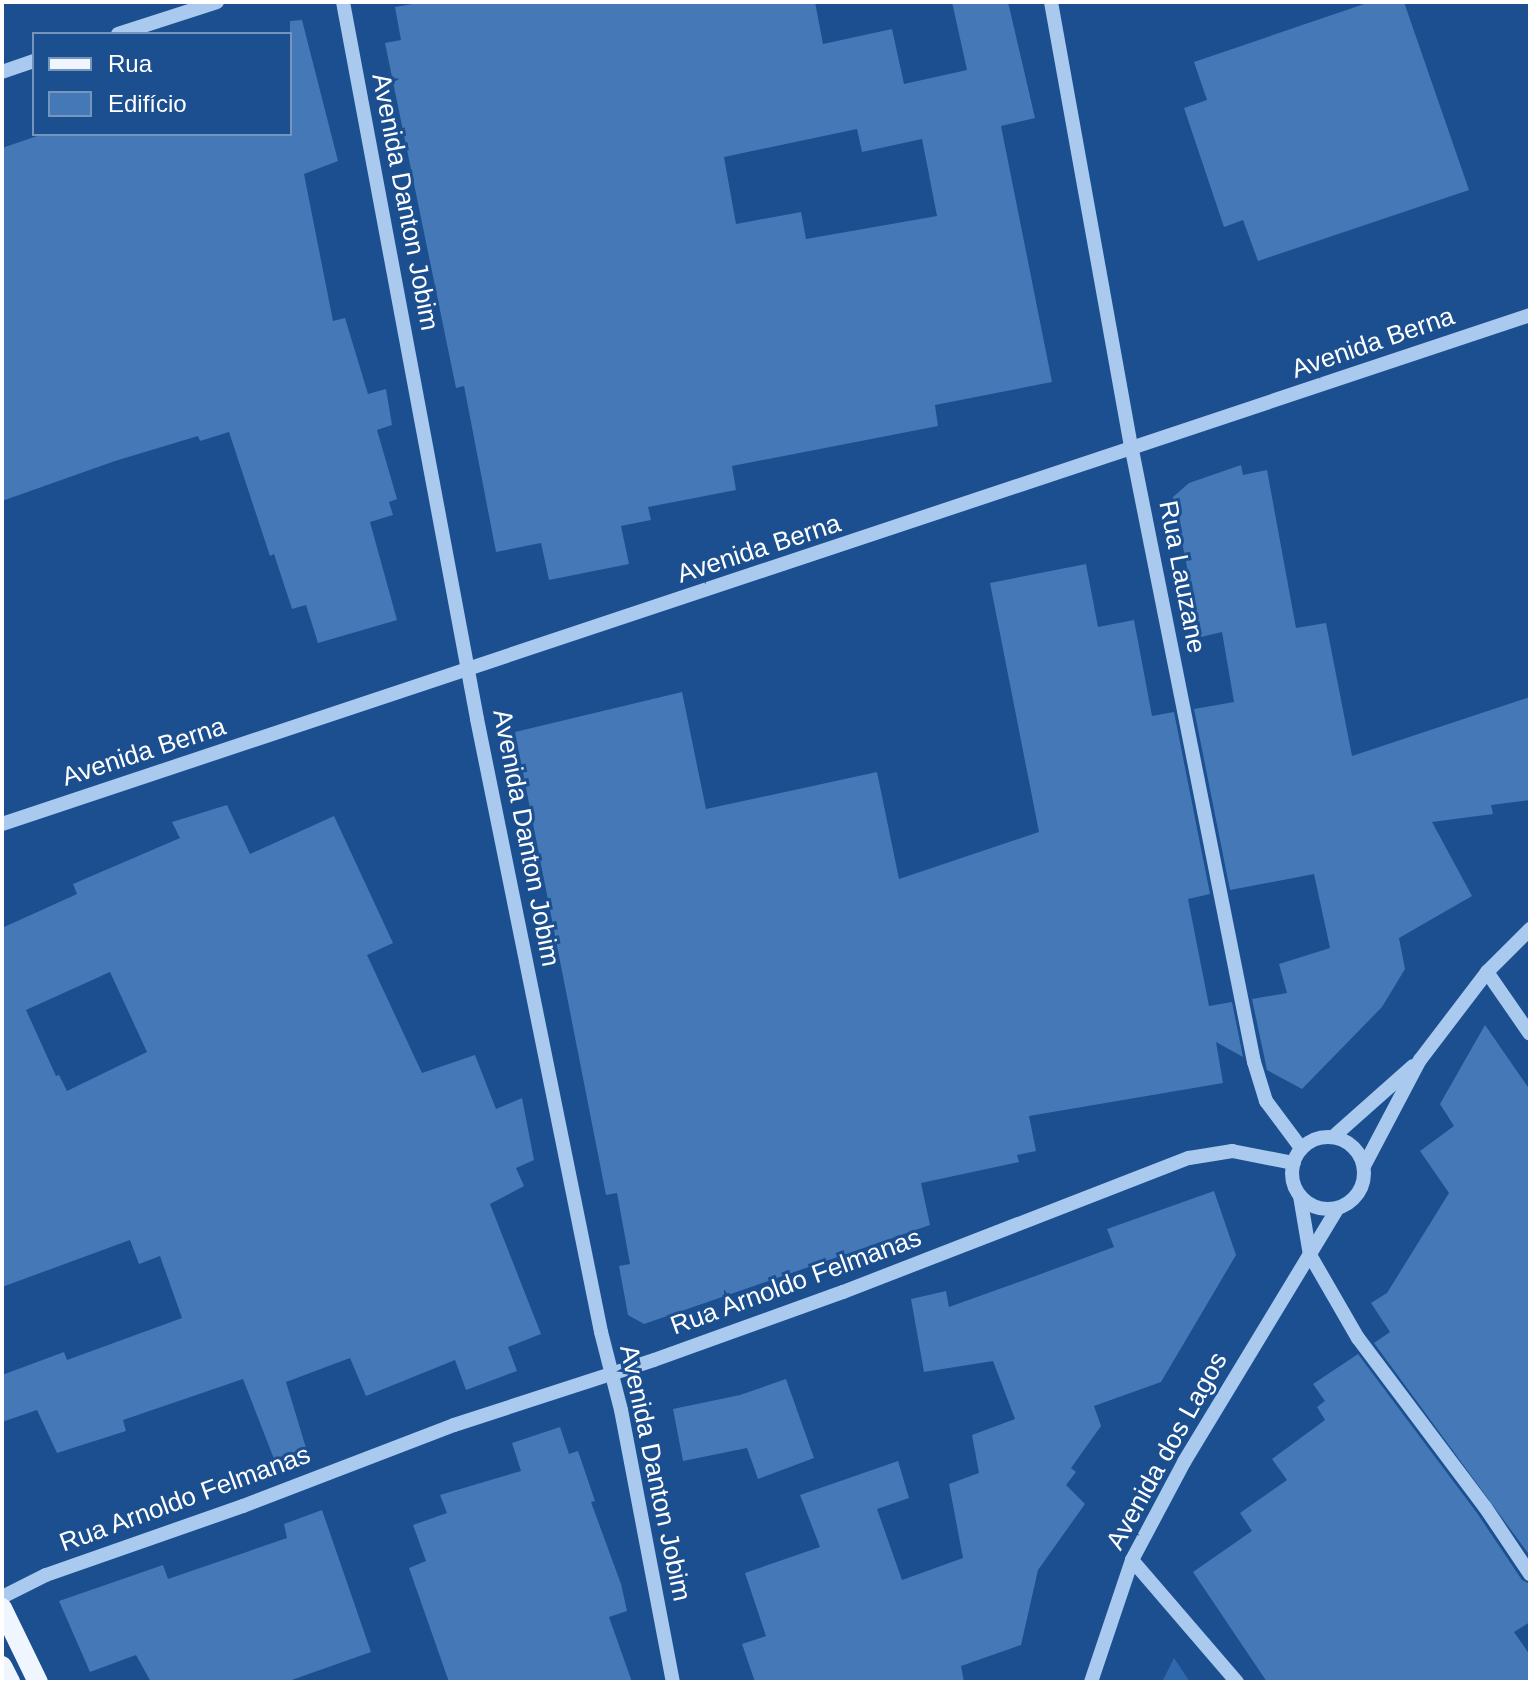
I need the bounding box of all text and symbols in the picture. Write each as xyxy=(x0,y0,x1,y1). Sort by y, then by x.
legend xyxy=(32,32,292,136)
text: Rua xyxy=(108,50,152,77)
street label: Avenida Danton Jobim xyxy=(365,71,445,333)
text: Edifício xyxy=(108,90,187,117)
street label: Avenida Berna xyxy=(1288,301,1458,385)
street label: Rua Lauzane xyxy=(1152,498,1212,656)
street label: Avenida Berna xyxy=(673,508,845,590)
street label: Avenida Danton Jobim xyxy=(486,707,566,969)
street label: Avenida Berna xyxy=(58,711,230,793)
street label: Rua Arnoldo Felmanas xyxy=(666,1222,926,1342)
street label: Avenida Danton Jobim xyxy=(613,1342,697,1604)
street label: Avenida dos Lagos xyxy=(1100,1347,1234,1555)
street label: Rua Arnoldo Felmanas xyxy=(55,1439,315,1559)

